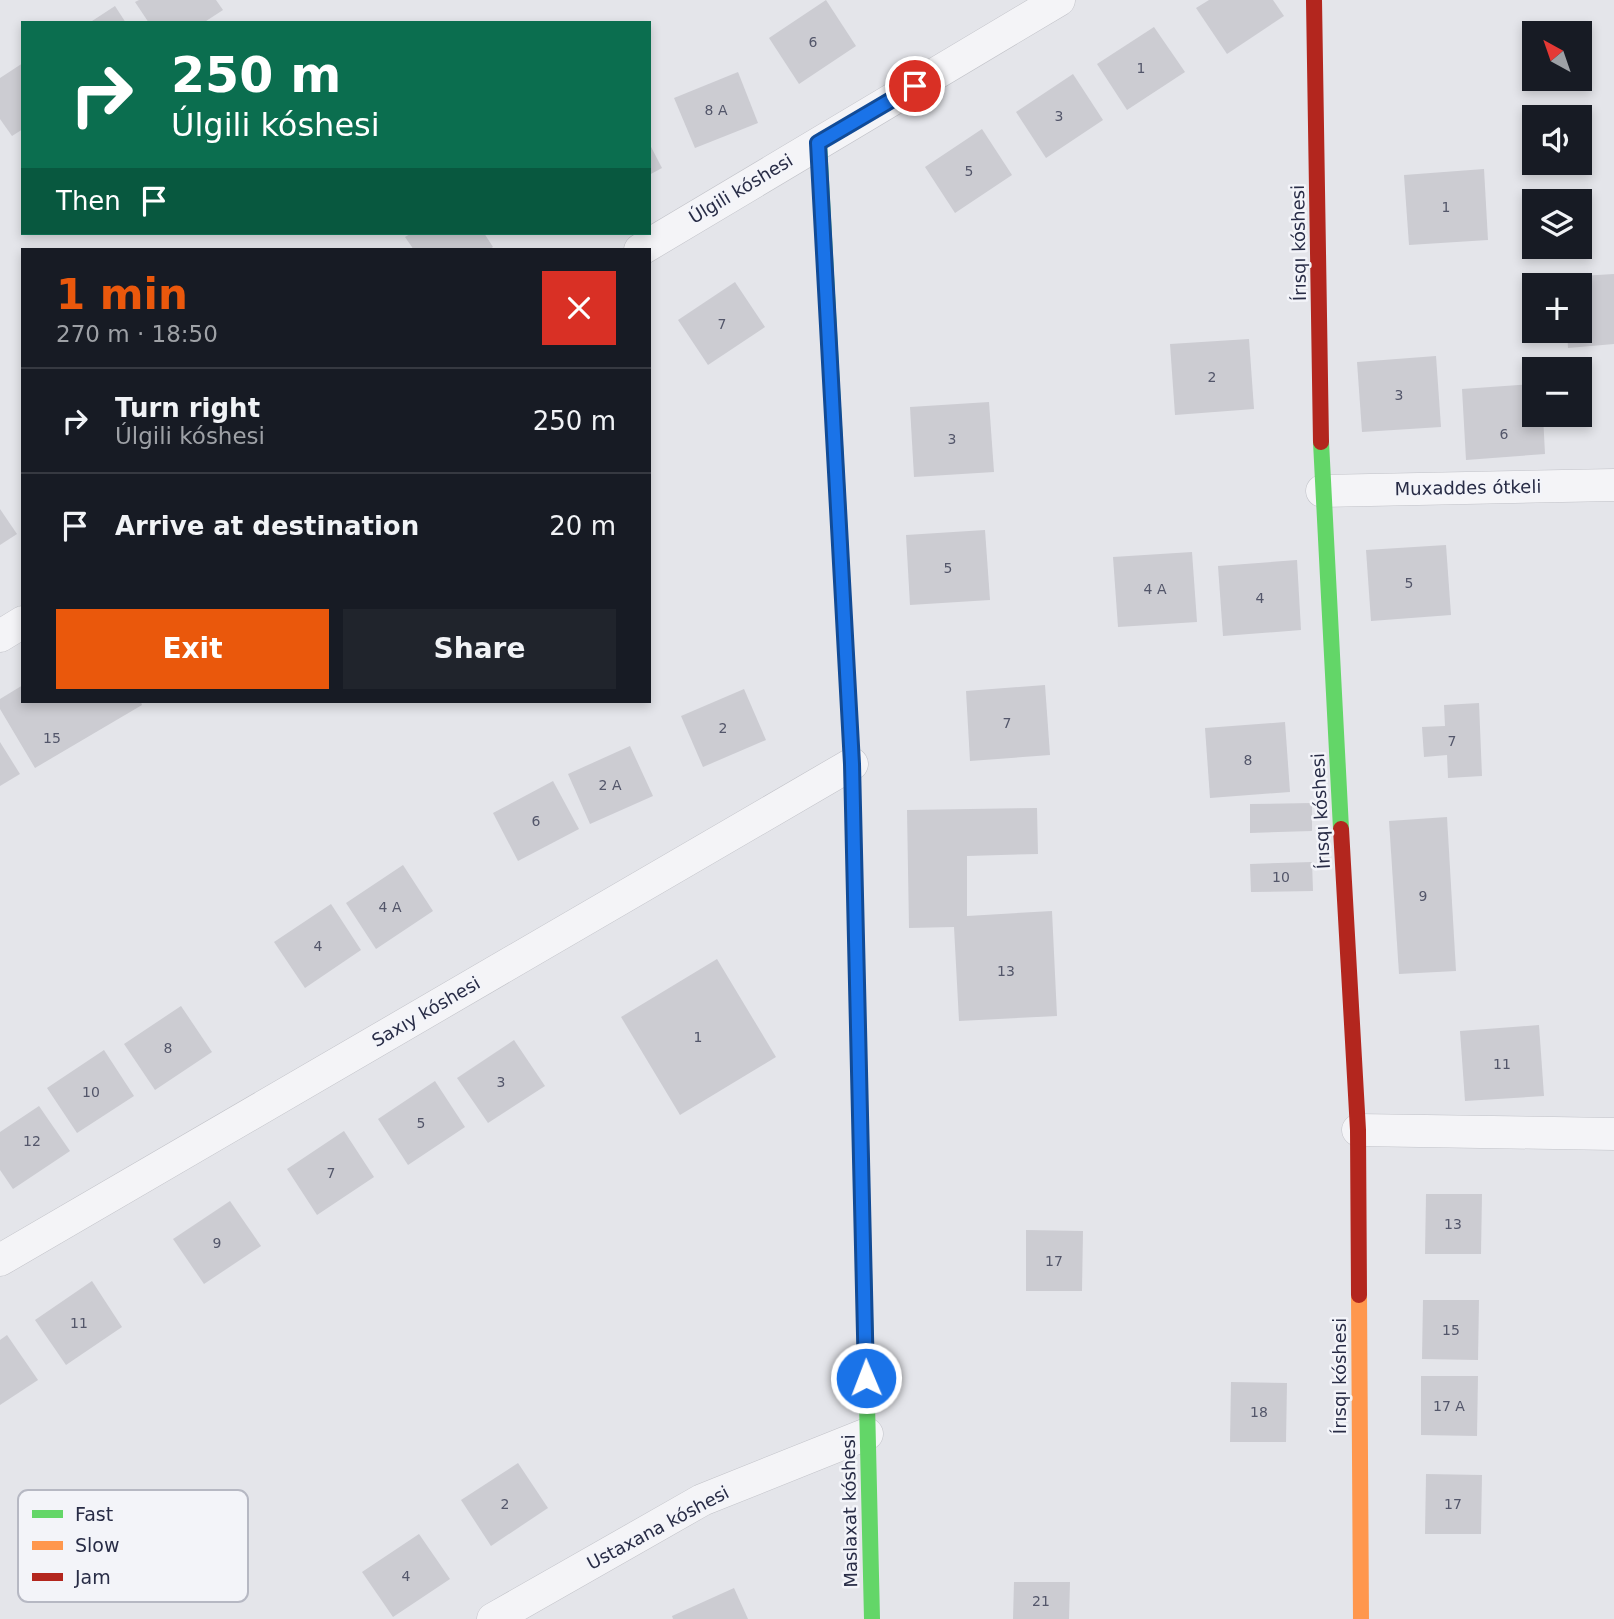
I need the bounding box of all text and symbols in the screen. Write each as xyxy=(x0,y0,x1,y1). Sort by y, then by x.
north arrow xyxy=(1522,21,1592,91)
map controls xyxy=(1522,21,1592,427)
house number: 6 xyxy=(809,34,818,50)
text: 250 m xyxy=(171,47,341,104)
icon: right xyxy=(56,49,147,140)
pin xyxy=(885,56,945,116)
house number: 1 xyxy=(1137,60,1145,76)
icon: arrive xyxy=(896,67,934,105)
house number: 8 А xyxy=(705,102,728,118)
button: sound xyxy=(1522,105,1592,175)
text: Úlgili kóshesi xyxy=(171,106,380,144)
house number: 3 xyxy=(1055,108,1063,124)
street label: Úlgili kóshesi xyxy=(685,149,796,228)
house number: 5 xyxy=(965,163,973,179)
icon: arrive xyxy=(135,182,173,220)
street label: Írısqı kóshesi xyxy=(1287,185,1310,301)
text: Then xyxy=(56,186,121,216)
button: layers xyxy=(1522,189,1592,259)
house number: 1 xyxy=(1442,199,1450,215)
text: 1 min xyxy=(56,270,188,319)
button: close xyxy=(542,271,616,345)
button: + xyxy=(1522,273,1592,343)
house number: 7 xyxy=(718,316,726,332)
text: 270 m · 18:50 xyxy=(56,321,218,347)
button: − xyxy=(1522,357,1592,427)
house number: 2 xyxy=(1208,369,1216,385)
house number: 3 xyxy=(1395,387,1403,403)
text: Turn right xyxy=(115,393,260,423)
icon: right xyxy=(56,402,94,440)
text: 250 m xyxy=(533,406,616,436)
text: Úlgili kóshesi xyxy=(115,423,265,449)
house number: 6 xyxy=(1500,426,1509,442)
house number: 3 xyxy=(948,431,956,447)
street label: Muxaddes ótkeli xyxy=(1395,476,1541,499)
icon: arrive xyxy=(56,507,94,545)
text: Arrive at destination xyxy=(115,511,419,541)
text: 20 m xyxy=(549,511,616,541)
house number: 5 xyxy=(944,560,952,576)
house number: 5 xyxy=(1405,575,1413,591)
house number: 4 А xyxy=(1144,581,1167,597)
house number: 4 xyxy=(1256,590,1265,606)
button: Exit xyxy=(56,609,329,689)
button: Share xyxy=(343,609,616,689)
house number: 7 xyxy=(1003,715,1011,731)
house number: 2 xyxy=(719,720,727,736)
house number: 15 xyxy=(43,730,61,746)
house number: 7 xyxy=(1448,733,1456,749)
house number: 8 xyxy=(1244,752,1252,768)
street label: Írısqı kóshesi xyxy=(1307,752,1334,870)
house number: 2 А xyxy=(599,777,622,793)
house number: 6 xyxy=(532,813,541,829)
house number: 10 xyxy=(1272,869,1290,885)
house number: 9 xyxy=(1419,888,1427,904)
house number: 4 А xyxy=(379,899,402,915)
house number: 4 xyxy=(314,938,323,954)
house number: 13 xyxy=(997,963,1015,979)
street label: Saxıy kóshesi xyxy=(368,972,484,1051)
house number: 1 xyxy=(694,1029,702,1045)
house number: 8 xyxy=(164,1040,172,1056)
house number: 11 xyxy=(1493,1056,1511,1072)
house number: 3 xyxy=(497,1074,505,1090)
house number: 10 xyxy=(82,1084,100,1100)
house number: 5 xyxy=(417,1115,425,1131)
house number: 12 xyxy=(23,1133,41,1149)
house number: 7 xyxy=(327,1165,335,1181)
house number: 13 xyxy=(1444,1216,1462,1232)
house number: 9 xyxy=(213,1235,221,1251)
house number: 17 xyxy=(1045,1253,1063,1269)
house number: 11 xyxy=(70,1315,88,1331)
street label: Írısqı kóshesi xyxy=(1329,1318,1350,1434)
house number: 15 xyxy=(1442,1322,1460,1338)
position arrow xyxy=(829,1341,903,1415)
house number: 17 А xyxy=(1433,1398,1465,1414)
house number: 18 xyxy=(1250,1404,1268,1420)
street label: Maslaxat kóshesi xyxy=(838,1434,861,1588)
street label: Ustaxana kóshesi xyxy=(583,1481,732,1574)
legend xyxy=(18,1490,248,1602)
house number: 2 xyxy=(501,1496,509,1512)
house number: 17 xyxy=(1444,1496,1462,1512)
text: Fast xyxy=(75,1503,113,1525)
text: Slow xyxy=(75,1534,120,1556)
text: Jam xyxy=(74,1566,111,1588)
house number: 4 xyxy=(402,1568,411,1584)
house number: 21 xyxy=(1032,1593,1050,1609)

